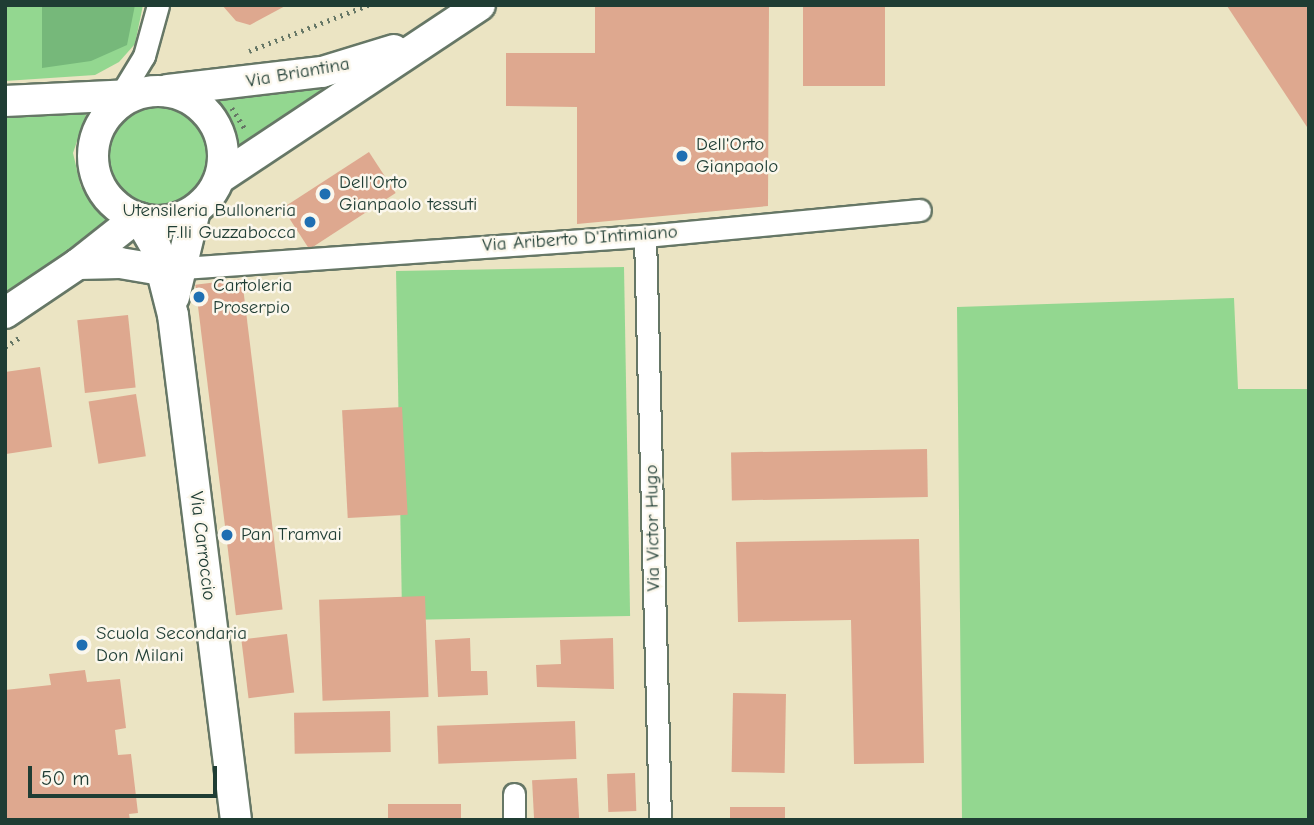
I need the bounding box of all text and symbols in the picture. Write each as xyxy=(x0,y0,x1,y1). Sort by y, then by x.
street label: Via Briantina xyxy=(244,53,352,93)
place label: Dell'Orto Gianpaolo xyxy=(696,134,778,178)
marker: Dell'Orto Gianpaolo xyxy=(674,148,690,164)
place label: Dell'Orto Gianpaolo tessuti xyxy=(339,172,477,216)
marker: Dell'Orto Gianpaolo tessuti xyxy=(317,186,333,202)
place label: Utensileria Bulloneria F.lli Guzzabocca xyxy=(123,200,296,244)
marker: Utensileria Bulloneria F.lli Guzzabocca xyxy=(302,214,318,230)
street label: Via Ariberto D'Intimiano xyxy=(482,221,678,257)
place label: Cartoleria Proserpio xyxy=(213,275,292,319)
marker: Cartoleria Proserpio xyxy=(191,289,207,305)
street label: Via Victor Hugo xyxy=(640,464,666,592)
street label: Via Carroccio xyxy=(184,490,220,602)
place label: Pan Tramvai xyxy=(241,524,342,546)
marker: Pan Tramvai xyxy=(219,527,235,543)
place label: Scuola Secondaria Don Milani xyxy=(96,623,247,667)
marker: Scuola Secondaria Don Milani xyxy=(74,637,90,653)
scale bar xyxy=(32,752,220,796)
text: 50 m xyxy=(41,766,90,790)

